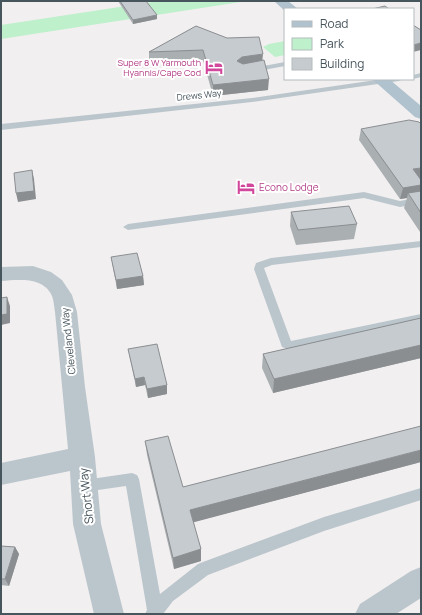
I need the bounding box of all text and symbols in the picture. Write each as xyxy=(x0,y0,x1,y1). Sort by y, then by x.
legend xyxy=(284,8,414,80)
text: Road xyxy=(320,15,348,32)
text: Park xyxy=(320,35,345,52)
text: Building xyxy=(320,55,364,72)
place label: Super 8 W Yarmouth Hyannis/Cape Cod xyxy=(117,56,201,79)
hotel icon: Super 8 W Yarmouth Hyannis/Cape Cod xyxy=(204,57,224,77)
street label: Drews Way xyxy=(176,86,222,104)
hotel icon: Econo Lodge xyxy=(236,177,256,197)
place label: Econo Lodge xyxy=(259,180,319,194)
street label: Cleveland Way xyxy=(57,306,78,375)
street label: Short Way xyxy=(75,466,97,525)

